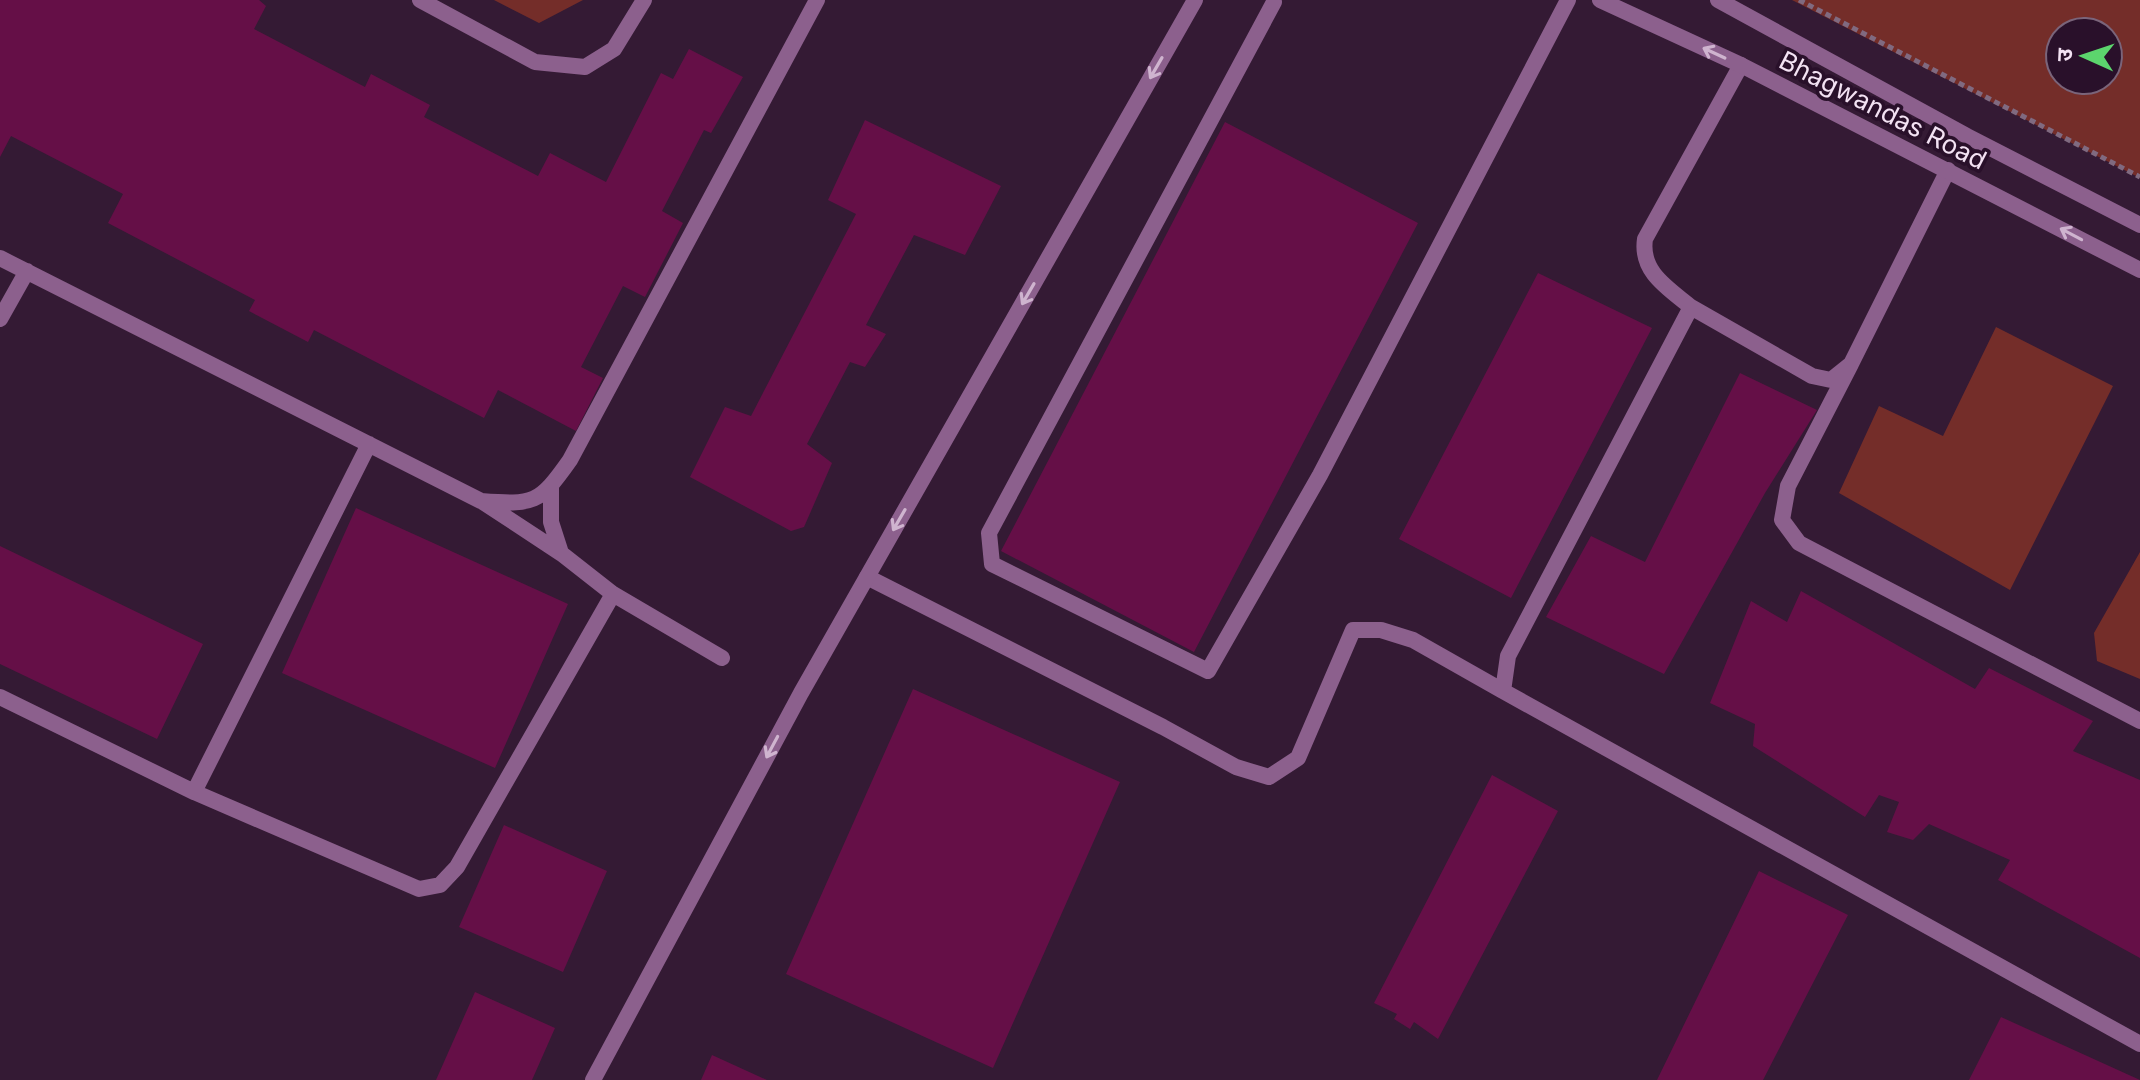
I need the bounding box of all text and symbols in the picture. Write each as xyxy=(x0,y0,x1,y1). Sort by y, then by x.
north arrow xyxy=(2044,16,2124,96)
street label: Bhagwandas Road xyxy=(1774,44,1992,176)
one-way arrow xyxy=(1702,45,1726,60)
text: उ xyxy=(2051,47,2077,62)
one-way arrow xyxy=(1148,56,1164,79)
one-way arrow xyxy=(2059,225,2083,241)
one-way arrow xyxy=(1020,282,1036,305)
one-way arrow xyxy=(891,508,907,531)
one-way arrow xyxy=(764,734,780,758)

